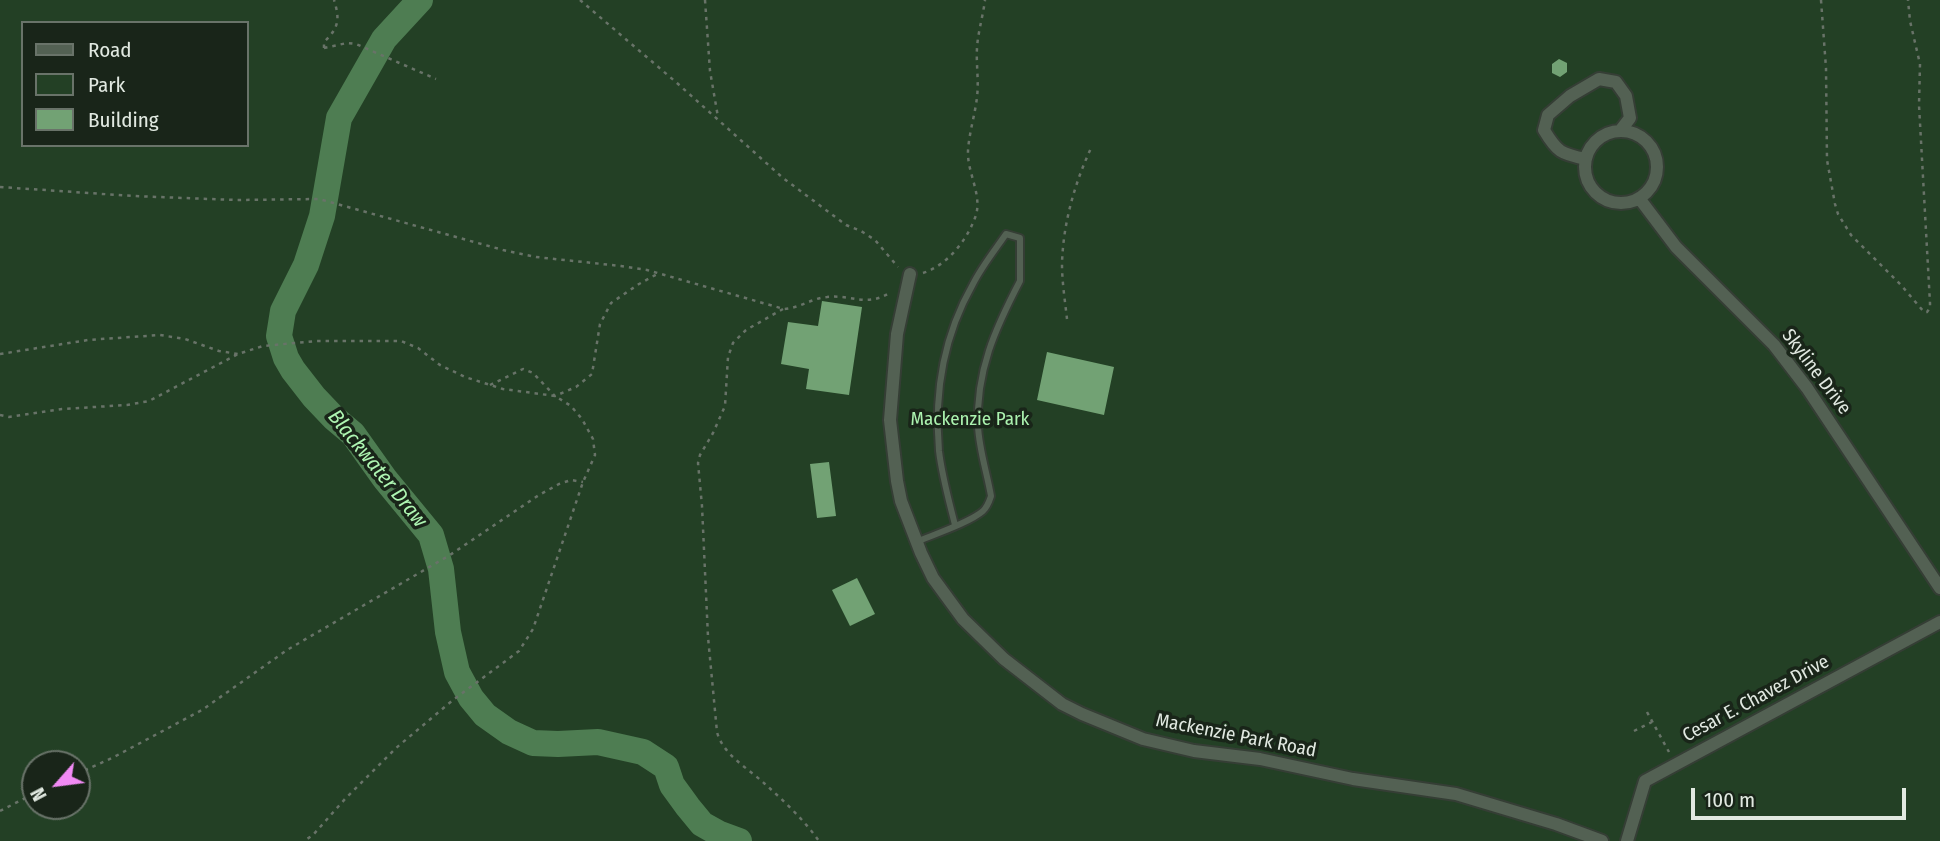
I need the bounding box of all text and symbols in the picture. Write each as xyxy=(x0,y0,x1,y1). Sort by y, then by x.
legend xyxy=(21,21,248,147)
text: Road xyxy=(88,37,132,63)
text: Park xyxy=(88,72,125,98)
text: Building xyxy=(88,107,159,133)
street label: Skyline Drive xyxy=(1777,325,1855,419)
water label: Blackwater Draw xyxy=(322,405,432,533)
park label: Mackenzie Park xyxy=(911,409,1029,431)
street label: Cesar E. Chavez Drive xyxy=(1679,651,1833,747)
street label: Mackenzie Park Road xyxy=(1154,709,1318,763)
north arrow xyxy=(21,750,91,820)
scale bar xyxy=(1695,774,1910,818)
text: N xyxy=(26,784,52,805)
text: 100 m xyxy=(1704,787,1755,813)

